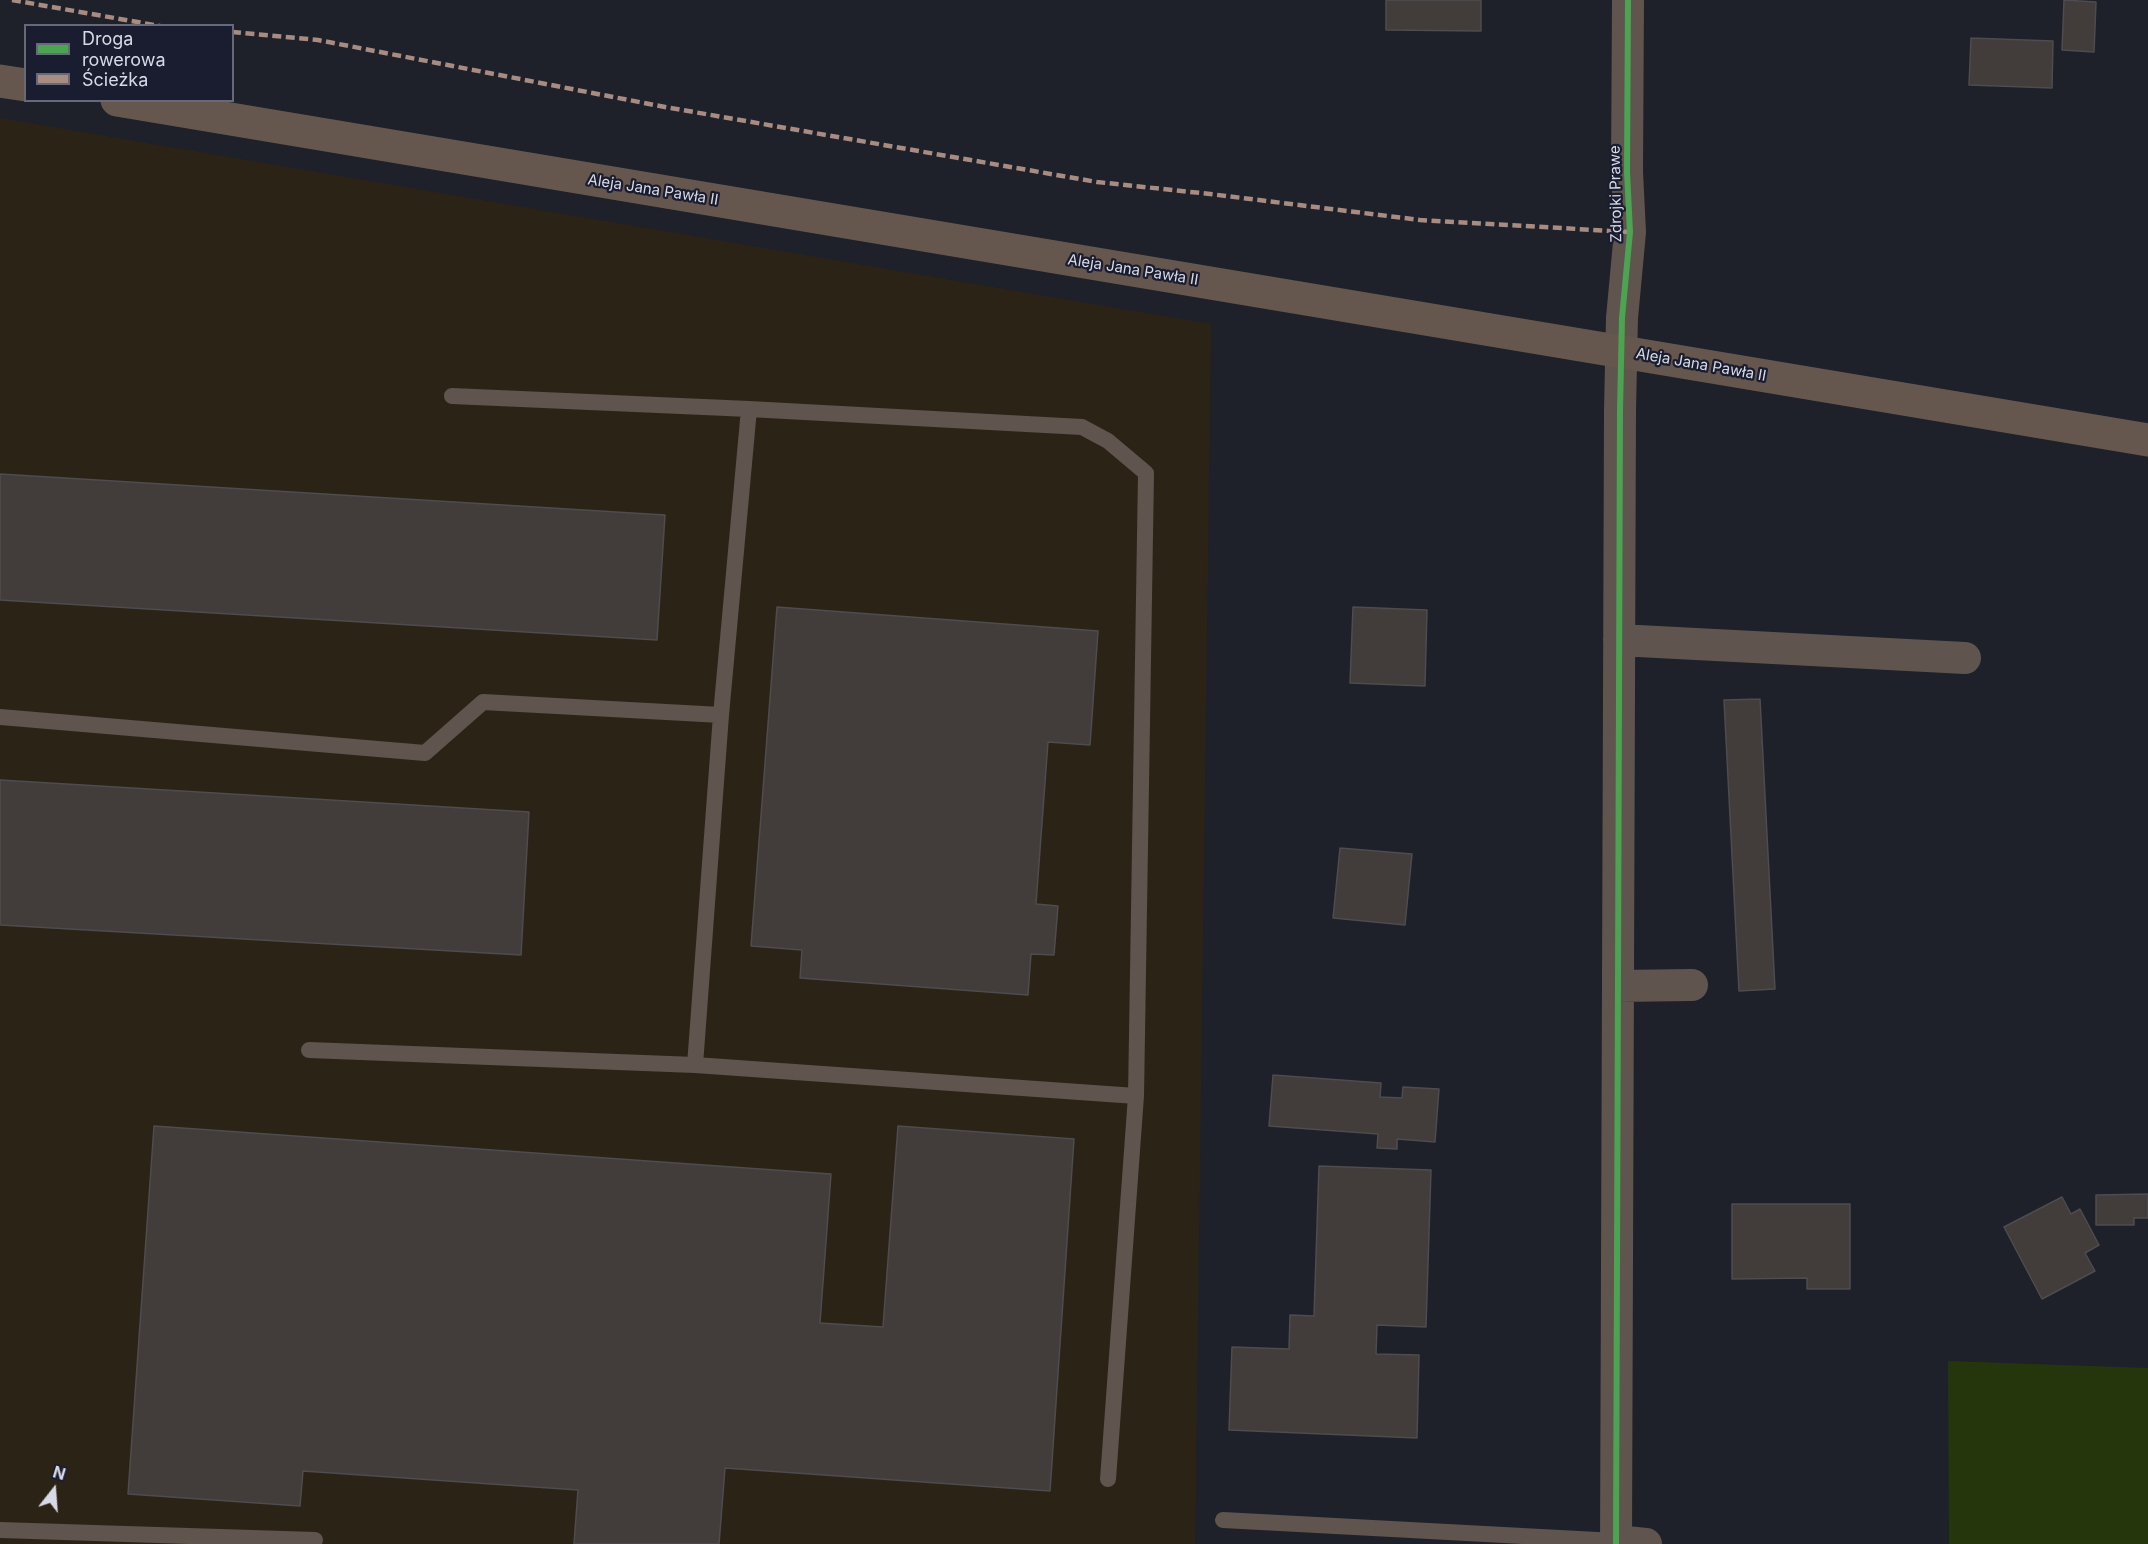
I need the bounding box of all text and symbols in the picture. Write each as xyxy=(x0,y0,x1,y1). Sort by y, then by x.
legend xyxy=(24,24,234,102)
text: Droga rowerowa xyxy=(82,28,166,70)
text: Ścieżka xyxy=(82,69,148,90)
street label: Zdrojki Prawe xyxy=(1606,145,1626,243)
street label: Aleja Jana Pawła II xyxy=(586,171,720,209)
street label: Aleja Jana Pawła II xyxy=(1066,251,1200,289)
street label: Aleja Jana Pawła II xyxy=(1634,345,1768,385)
north arrow xyxy=(24,1460,84,1520)
text: N xyxy=(50,1461,68,1484)

